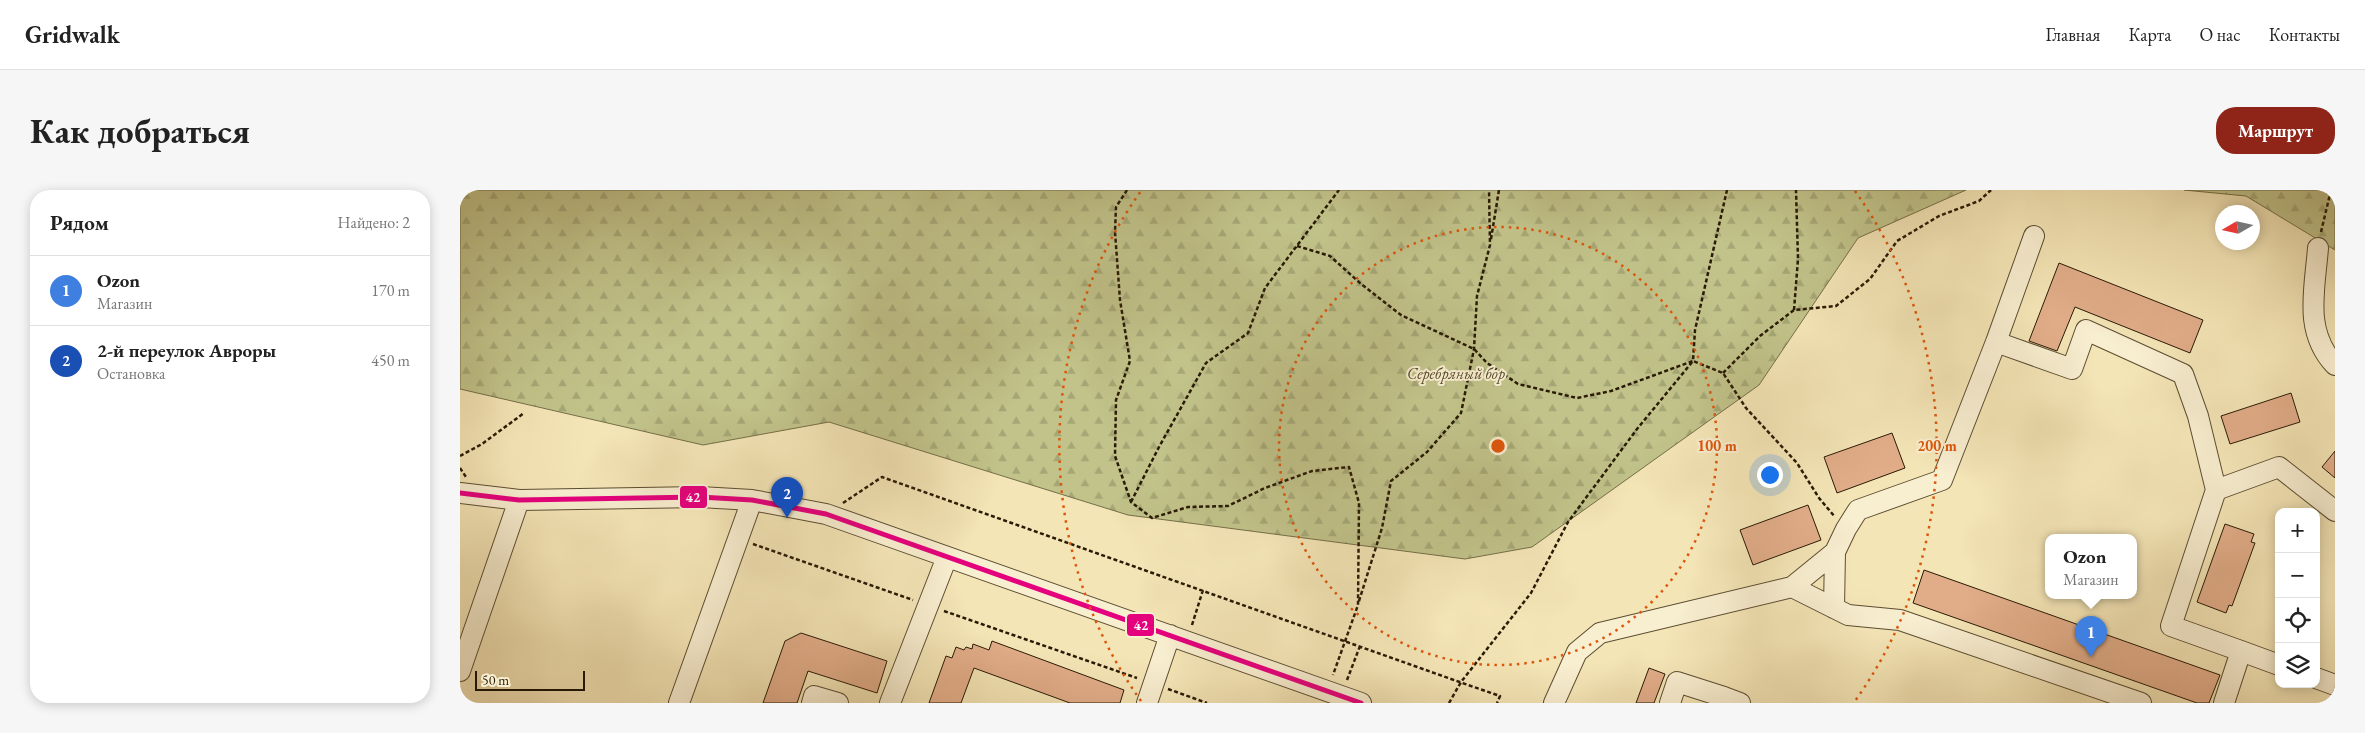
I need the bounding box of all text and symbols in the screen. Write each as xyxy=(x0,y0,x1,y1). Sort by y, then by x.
text: Gridwalk xyxy=(25,19,120,50)
text: Главная xyxy=(2046,23,2100,46)
text: Карта xyxy=(2128,23,2171,46)
text: О нас xyxy=(2199,23,2241,46)
text: Контакты xyxy=(2269,23,2340,46)
button: Маршрут xyxy=(2216,107,2335,154)
text: Как добраться xyxy=(30,108,250,153)
north arrow xyxy=(2215,205,2260,250)
text: Рядом xyxy=(50,209,109,236)
text: Найдено: 2 xyxy=(338,212,410,233)
text: Ozon xyxy=(97,268,140,293)
text: 1 xyxy=(62,280,70,301)
text: 170 m xyxy=(371,280,410,301)
text: Магазин xyxy=(97,293,152,314)
text: 2-й переулок Авроры xyxy=(97,338,276,363)
text: 2 xyxy=(62,350,70,371)
text: 450 m xyxy=(371,350,410,371)
text: Остановка xyxy=(97,363,166,384)
park label: Серебряный бор xyxy=(1407,363,1505,384)
text: 100 m xyxy=(1697,436,1737,455)
text: 200 m xyxy=(1917,436,1957,455)
centre of rings xyxy=(1489,437,1507,455)
your location xyxy=(1757,462,1783,488)
pin: 2 xyxy=(771,477,803,518)
line badge: 42 xyxy=(679,485,708,509)
text: 42 xyxy=(686,488,701,506)
map controls xyxy=(2275,508,2320,688)
button: + xyxy=(2275,508,2320,553)
popup xyxy=(2045,534,2137,599)
text: Ozon xyxy=(2063,544,2106,569)
button: − xyxy=(2275,553,2320,598)
text: Магазин xyxy=(2063,569,2119,590)
button: locate xyxy=(2275,598,2320,643)
line badge: 42 xyxy=(1126,613,1155,637)
text: 42 xyxy=(1134,616,1149,634)
pin: 1 xyxy=(2075,616,2107,657)
button: layers xyxy=(2275,643,2320,688)
scale bar xyxy=(475,668,585,691)
text: 50 m xyxy=(482,671,509,689)

